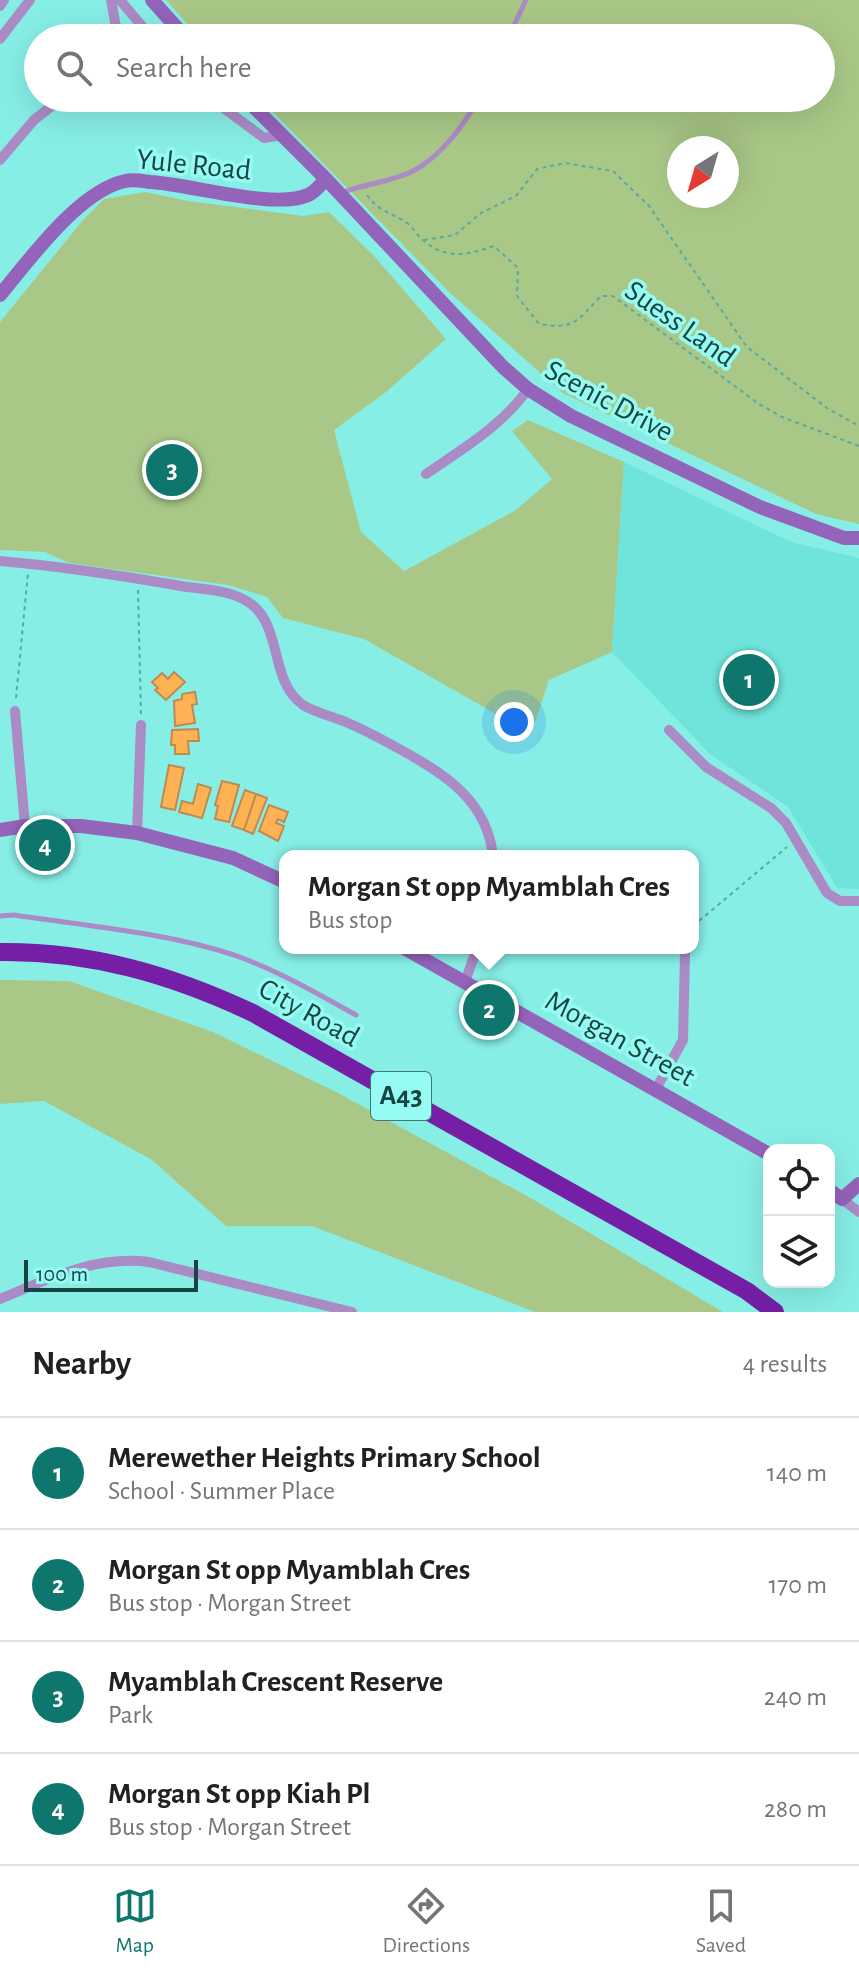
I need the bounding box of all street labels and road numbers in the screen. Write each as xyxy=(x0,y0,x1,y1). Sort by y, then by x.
street label: Yule Road xyxy=(135,144,253,186)
street label: Suess Land xyxy=(619,275,741,373)
street label: Scenic Drive xyxy=(540,355,678,447)
street label: City Road xyxy=(254,973,364,1053)
street label: Morgan Street xyxy=(540,986,700,1093)
road number: A43 xyxy=(371,1072,431,1120)

